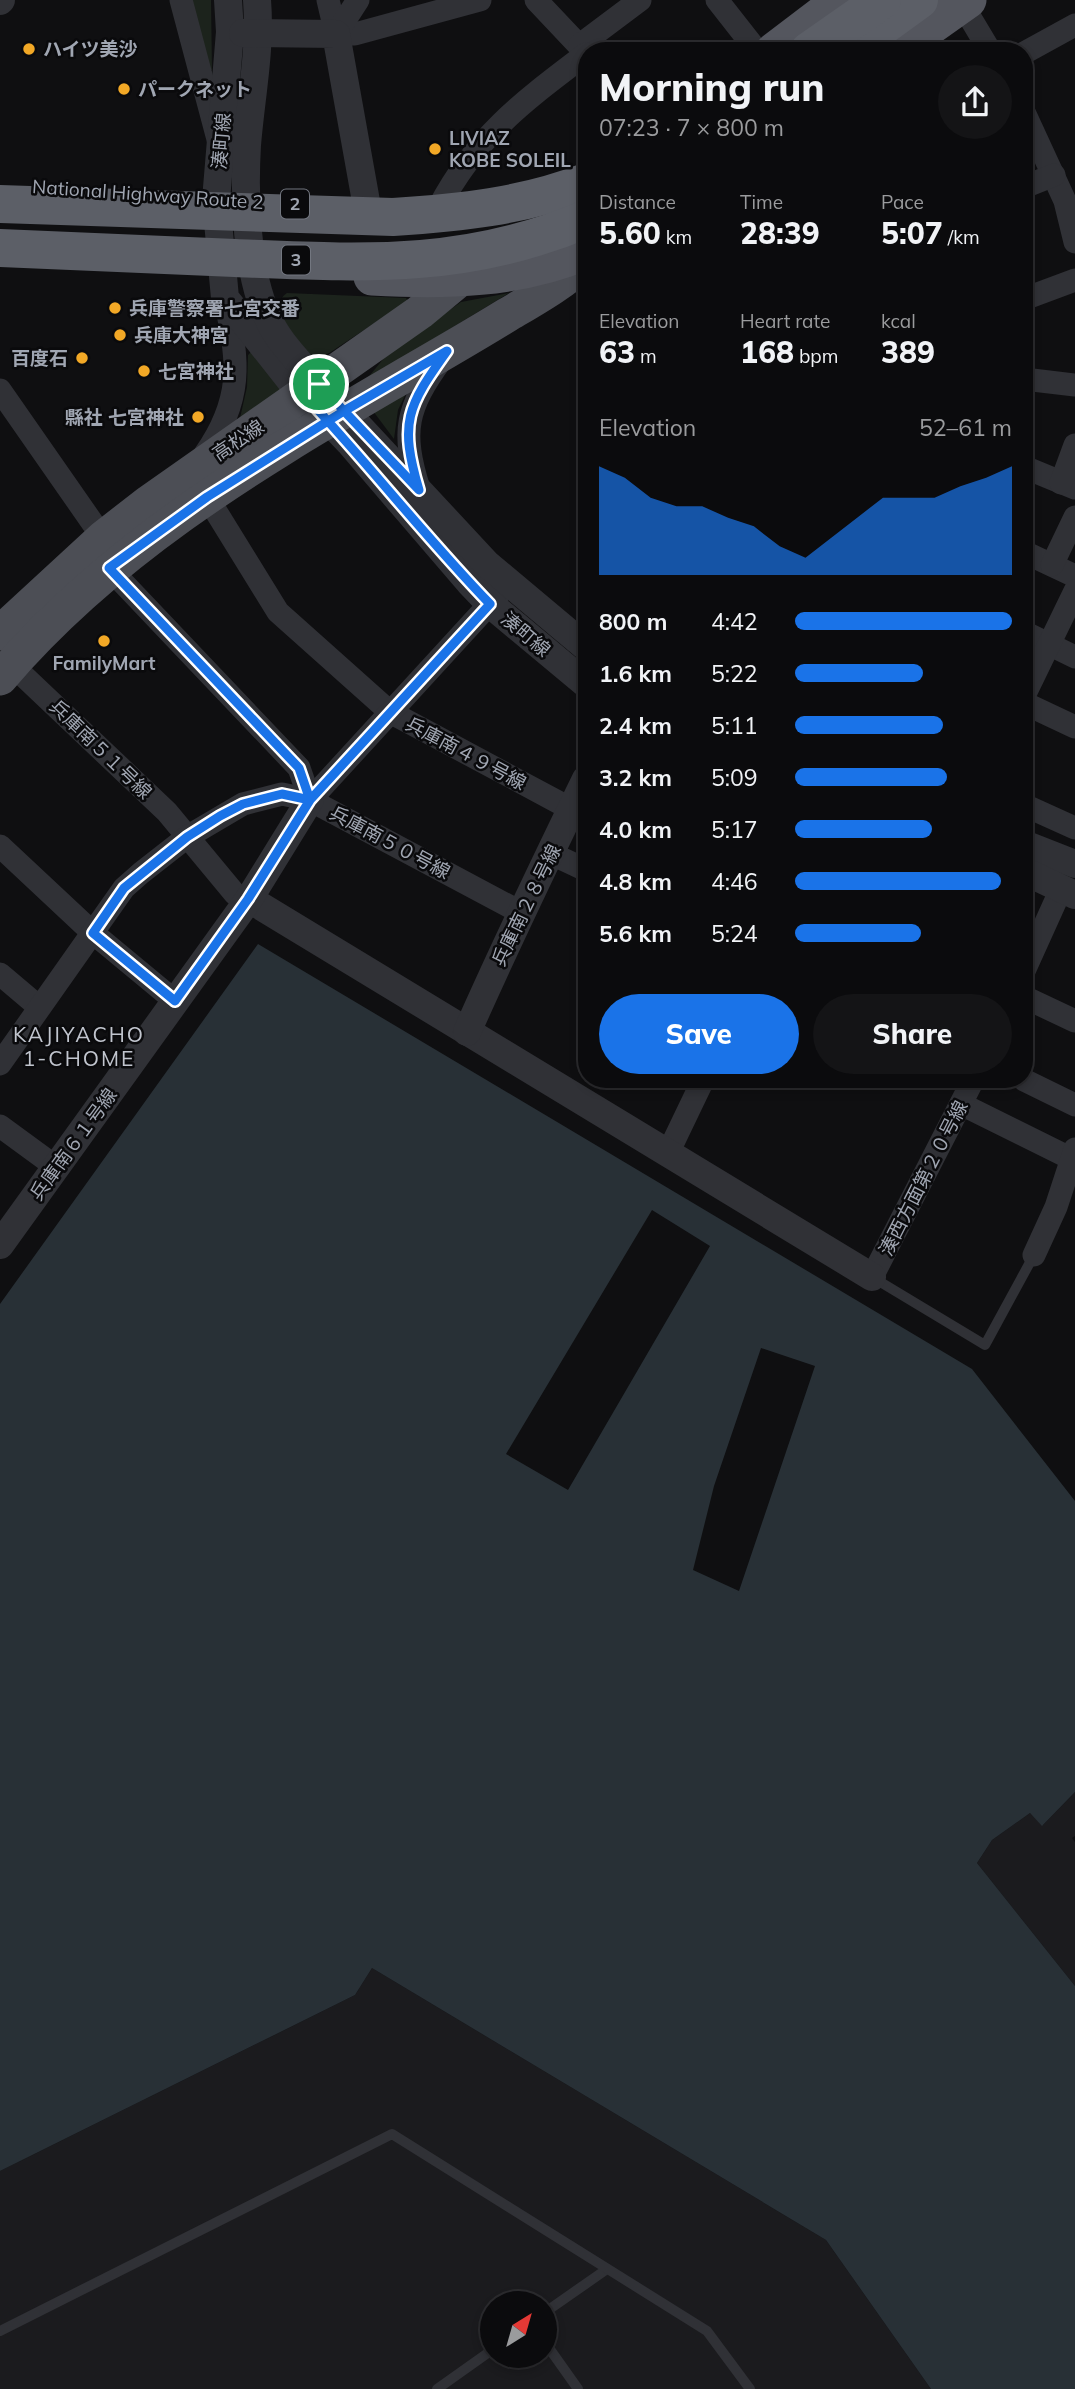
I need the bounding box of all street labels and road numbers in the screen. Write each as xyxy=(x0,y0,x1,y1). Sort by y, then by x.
street label: 湊町線 xyxy=(207,112,235,170)
street label: National Highway Route 2 xyxy=(32,174,264,214)
road number: 2 xyxy=(281,190,309,218)
road number: 3 xyxy=(282,246,310,274)
street label: 高松線 xyxy=(208,414,268,466)
street label: 湊町線 xyxy=(496,606,556,662)
street label: 兵庫南５１号線 xyxy=(45,694,157,804)
street label: 兵庫南４９号線 xyxy=(402,711,530,795)
street label: 兵庫南５０号線 xyxy=(326,800,454,884)
street label: 兵庫南２８号線 xyxy=(486,840,566,970)
street label: 兵庫南６１号線 xyxy=(24,1083,122,1205)
street label: 湊西方面第２０号線 xyxy=(873,1096,973,1260)

